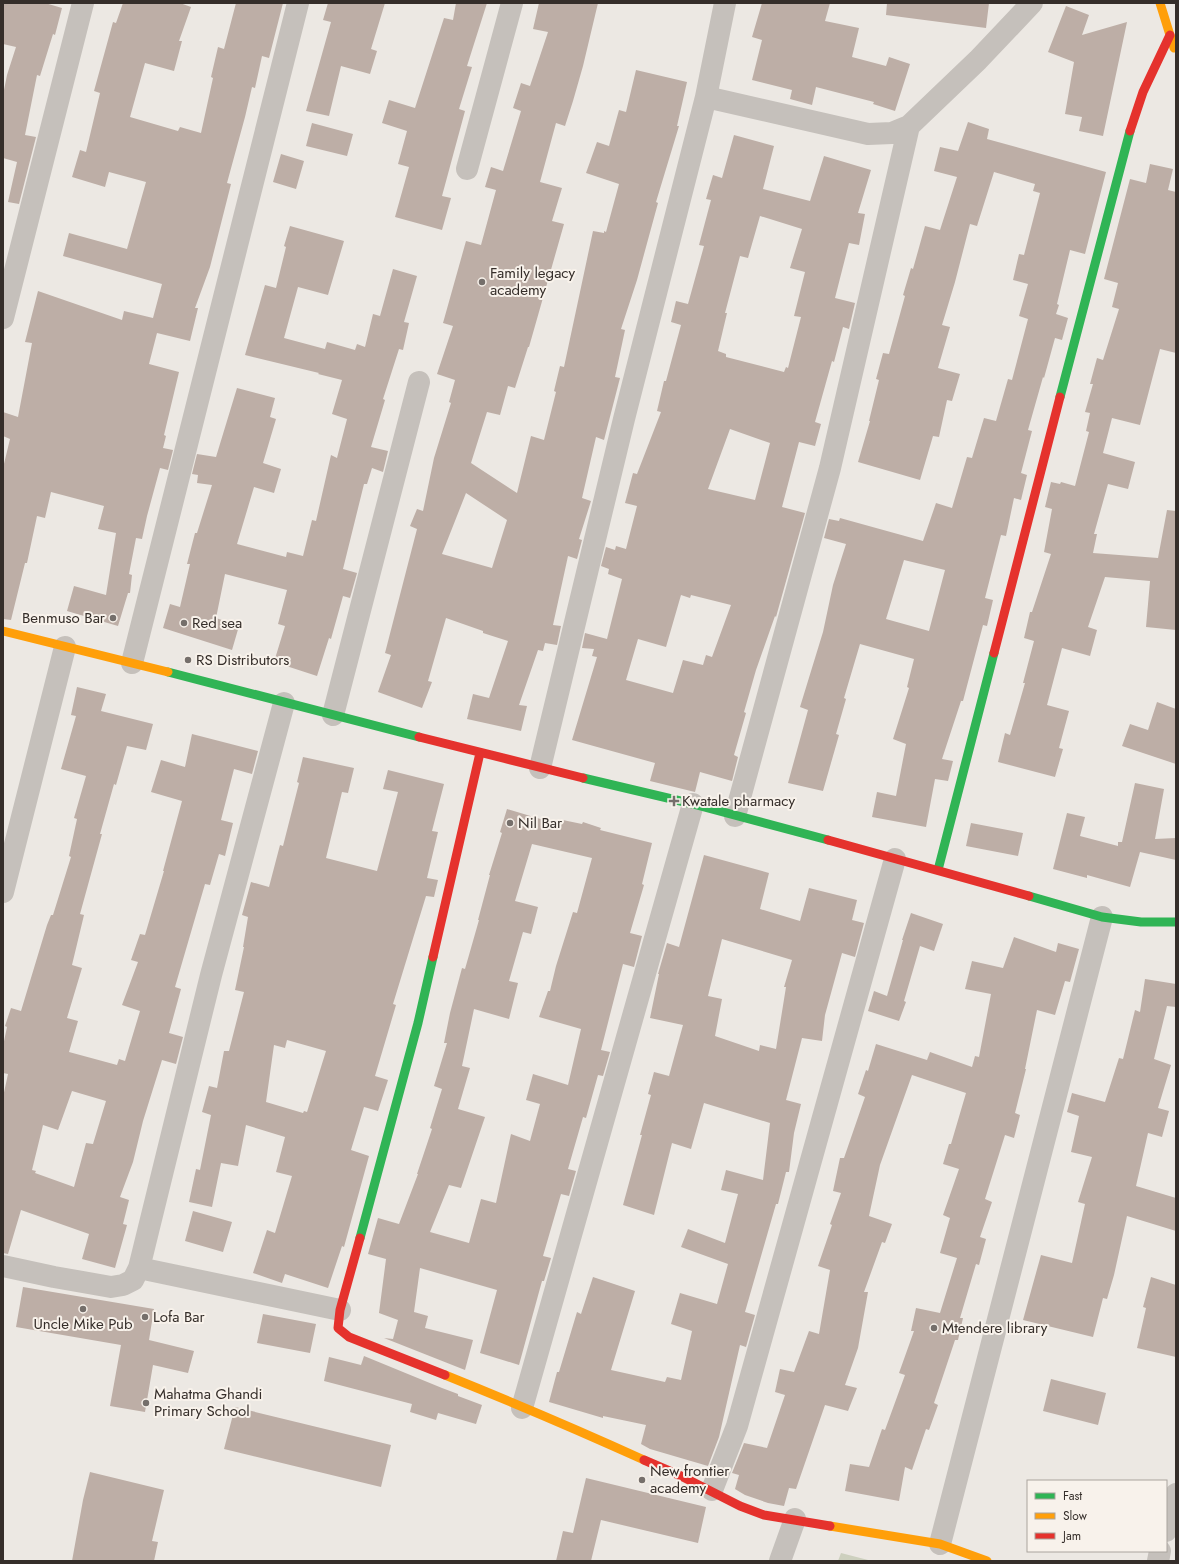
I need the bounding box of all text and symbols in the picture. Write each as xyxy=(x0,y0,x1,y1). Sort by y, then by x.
place label: Family legacy academy xyxy=(490,262,576,301)
marker: Family legacy academy xyxy=(477,277,487,287)
place label: Benmuso Bar xyxy=(22,607,106,629)
place label: Red sea xyxy=(192,612,242,634)
marker: Benmuso Bar xyxy=(108,613,118,623)
marker: Red sea xyxy=(179,618,189,628)
place label: RS Distributors xyxy=(196,649,289,671)
marker: RS Distributors xyxy=(183,655,193,665)
place label: Kwatale pharmacy xyxy=(682,790,796,812)
marker: Kwatale pharmacy xyxy=(669,796,679,806)
place label: Nil Bar xyxy=(518,812,563,834)
marker: Nil Bar xyxy=(505,818,515,828)
marker: Uncle Mike Pub xyxy=(78,1304,88,1314)
place label: Lofa Bar xyxy=(153,1306,206,1328)
marker: Lofa Bar xyxy=(140,1312,150,1322)
place label: Uncle Mike Pub xyxy=(33,1313,133,1335)
place label: Mtendere library xyxy=(942,1317,1048,1339)
marker: Mtendere library xyxy=(929,1323,939,1333)
place label: Mahatma Ghandi Primary School xyxy=(154,1383,263,1422)
marker: Mahatma Ghandi Primary School xyxy=(141,1398,151,1408)
place label: New frontier academy xyxy=(650,1460,730,1499)
marker: New frontier academy xyxy=(637,1475,647,1485)
legend xyxy=(1027,1480,1167,1552)
text: Fast xyxy=(1063,1487,1082,1505)
text: Slow xyxy=(1063,1507,1088,1525)
text: Jam xyxy=(1061,1527,1081,1545)

